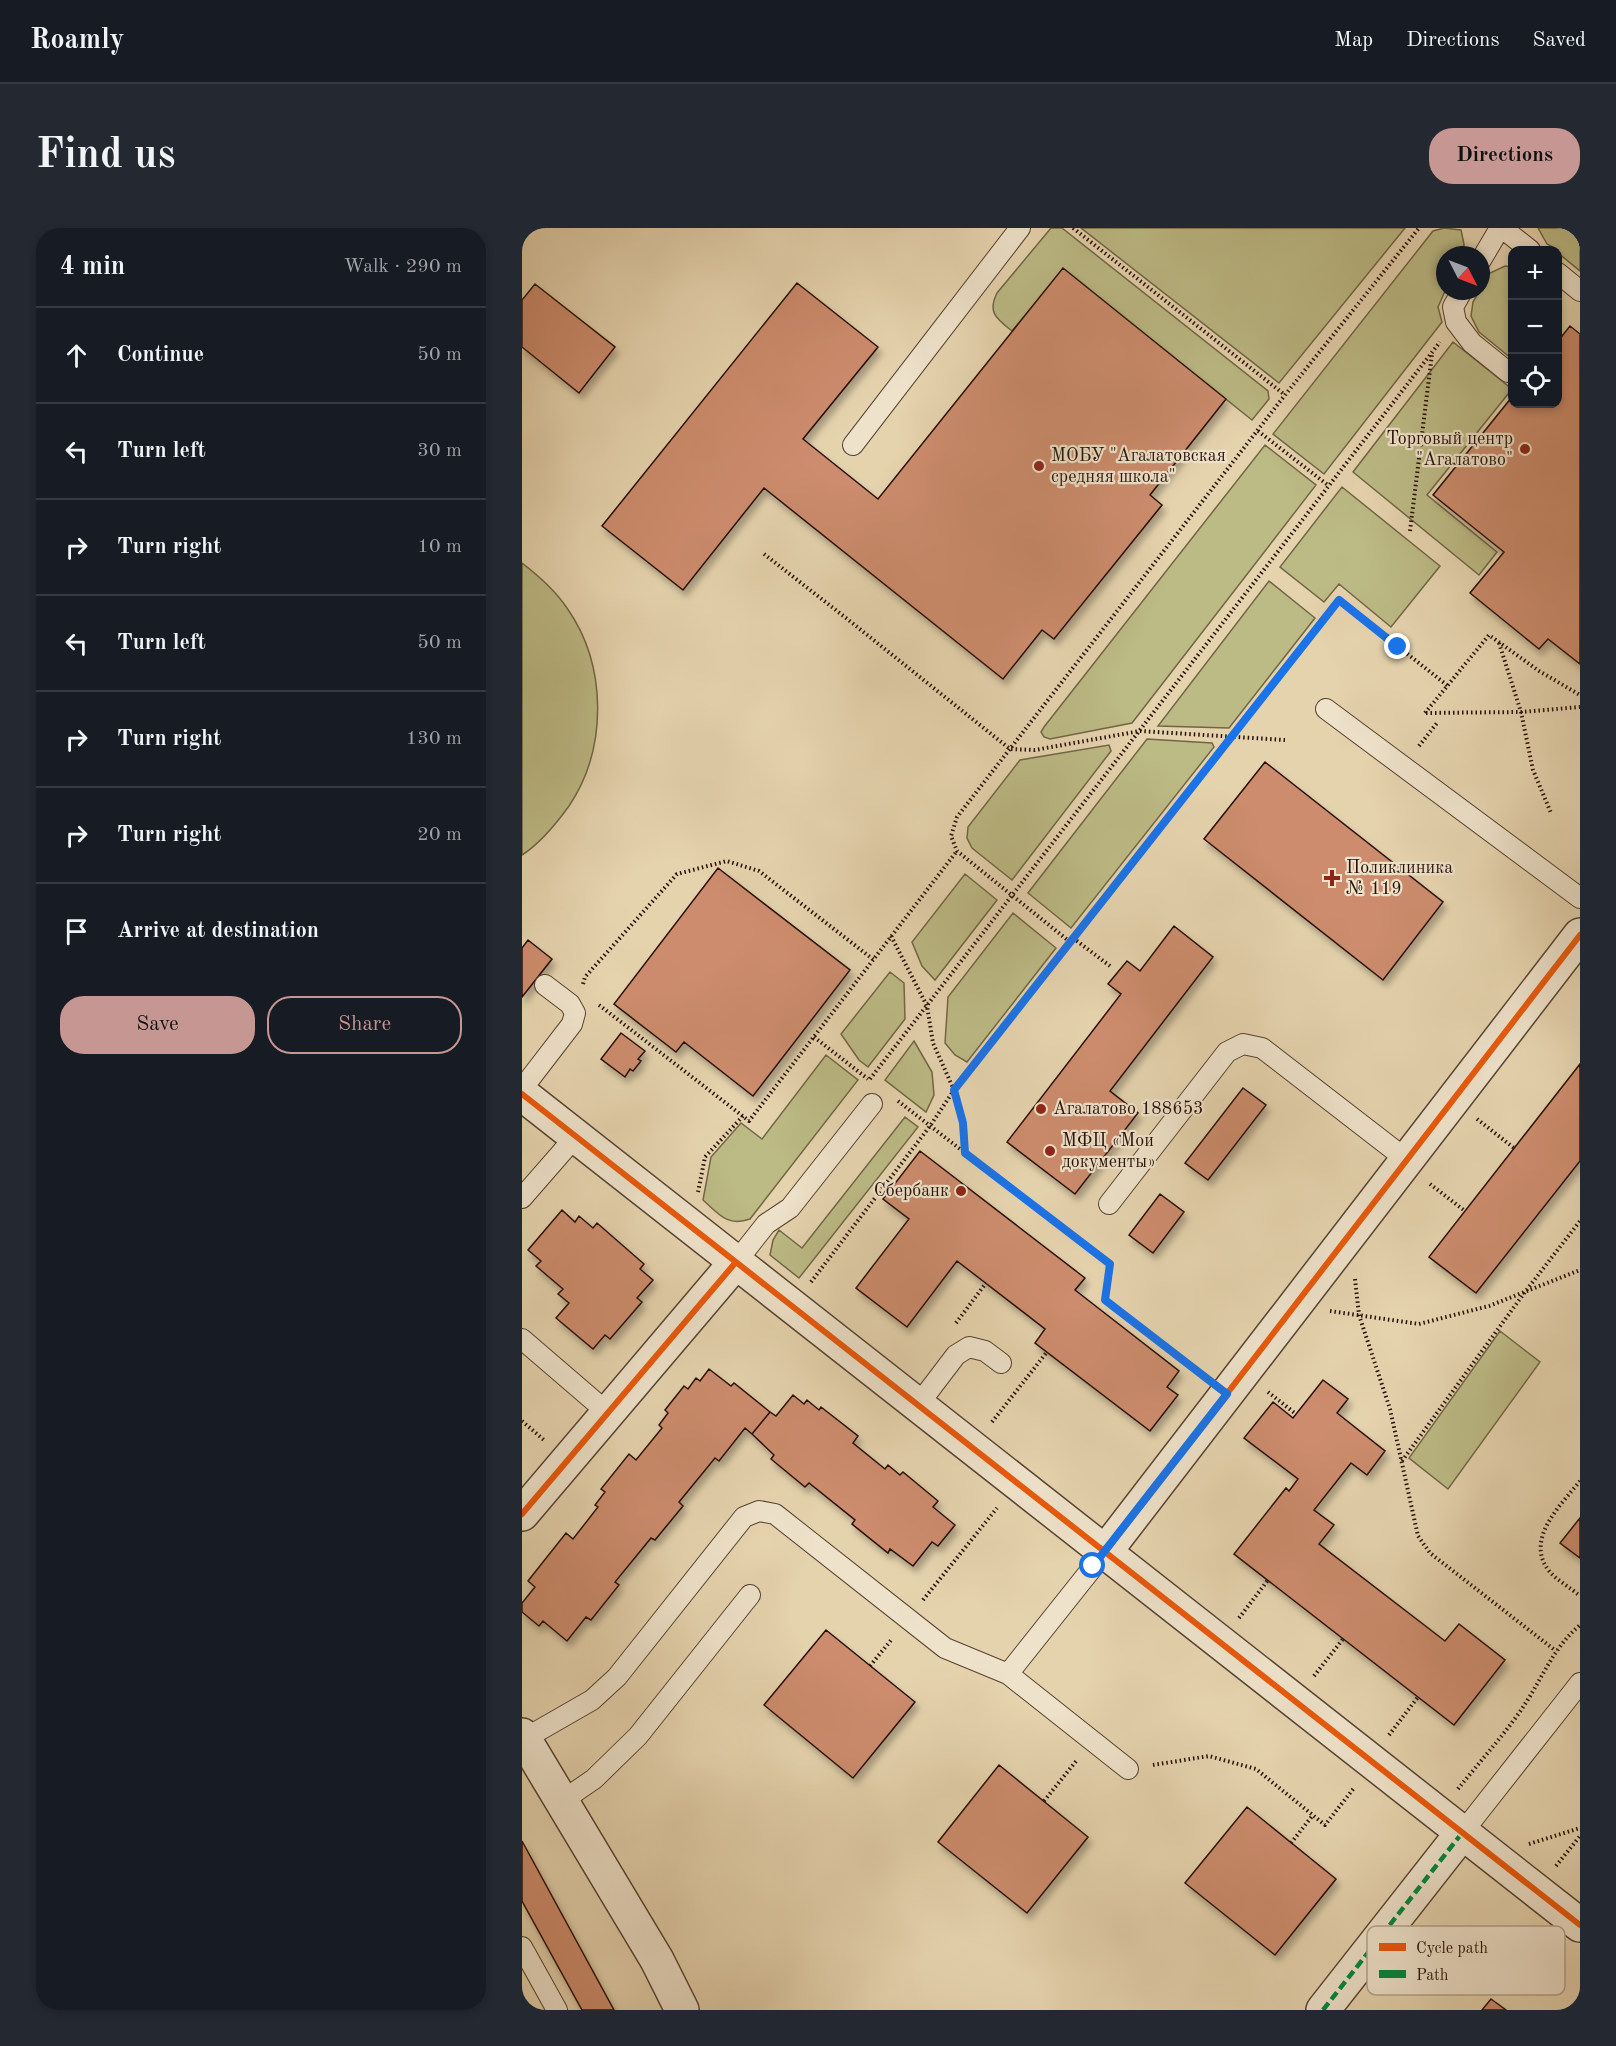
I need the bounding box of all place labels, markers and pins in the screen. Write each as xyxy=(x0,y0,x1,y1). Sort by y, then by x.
place label: Торговый центр "Агалатово" xyxy=(1386,430,1513,469)
marker: Торговый центр "Агалатово" xyxy=(1518,442,1532,456)
place label: МОБУ "Агалатовская средняя школа" xyxy=(1051,447,1226,486)
marker: МОБУ "Агалатовская средняя школа" xyxy=(1032,459,1046,473)
place label: Поликлиника № 119 xyxy=(1346,859,1453,898)
marker: Поликлиника № 119 xyxy=(1323,869,1341,887)
place label: Агалатово 188653 xyxy=(1053,1100,1204,1118)
marker: Агалатово 188653 xyxy=(1034,1102,1048,1116)
place label: МФЦ «Мои документы» xyxy=(1062,1132,1156,1171)
marker: МФЦ «Мои документы» xyxy=(1043,1144,1057,1158)
place label: Сбербанк xyxy=(874,1182,949,1200)
marker: Сбербанк xyxy=(954,1184,968,1198)

